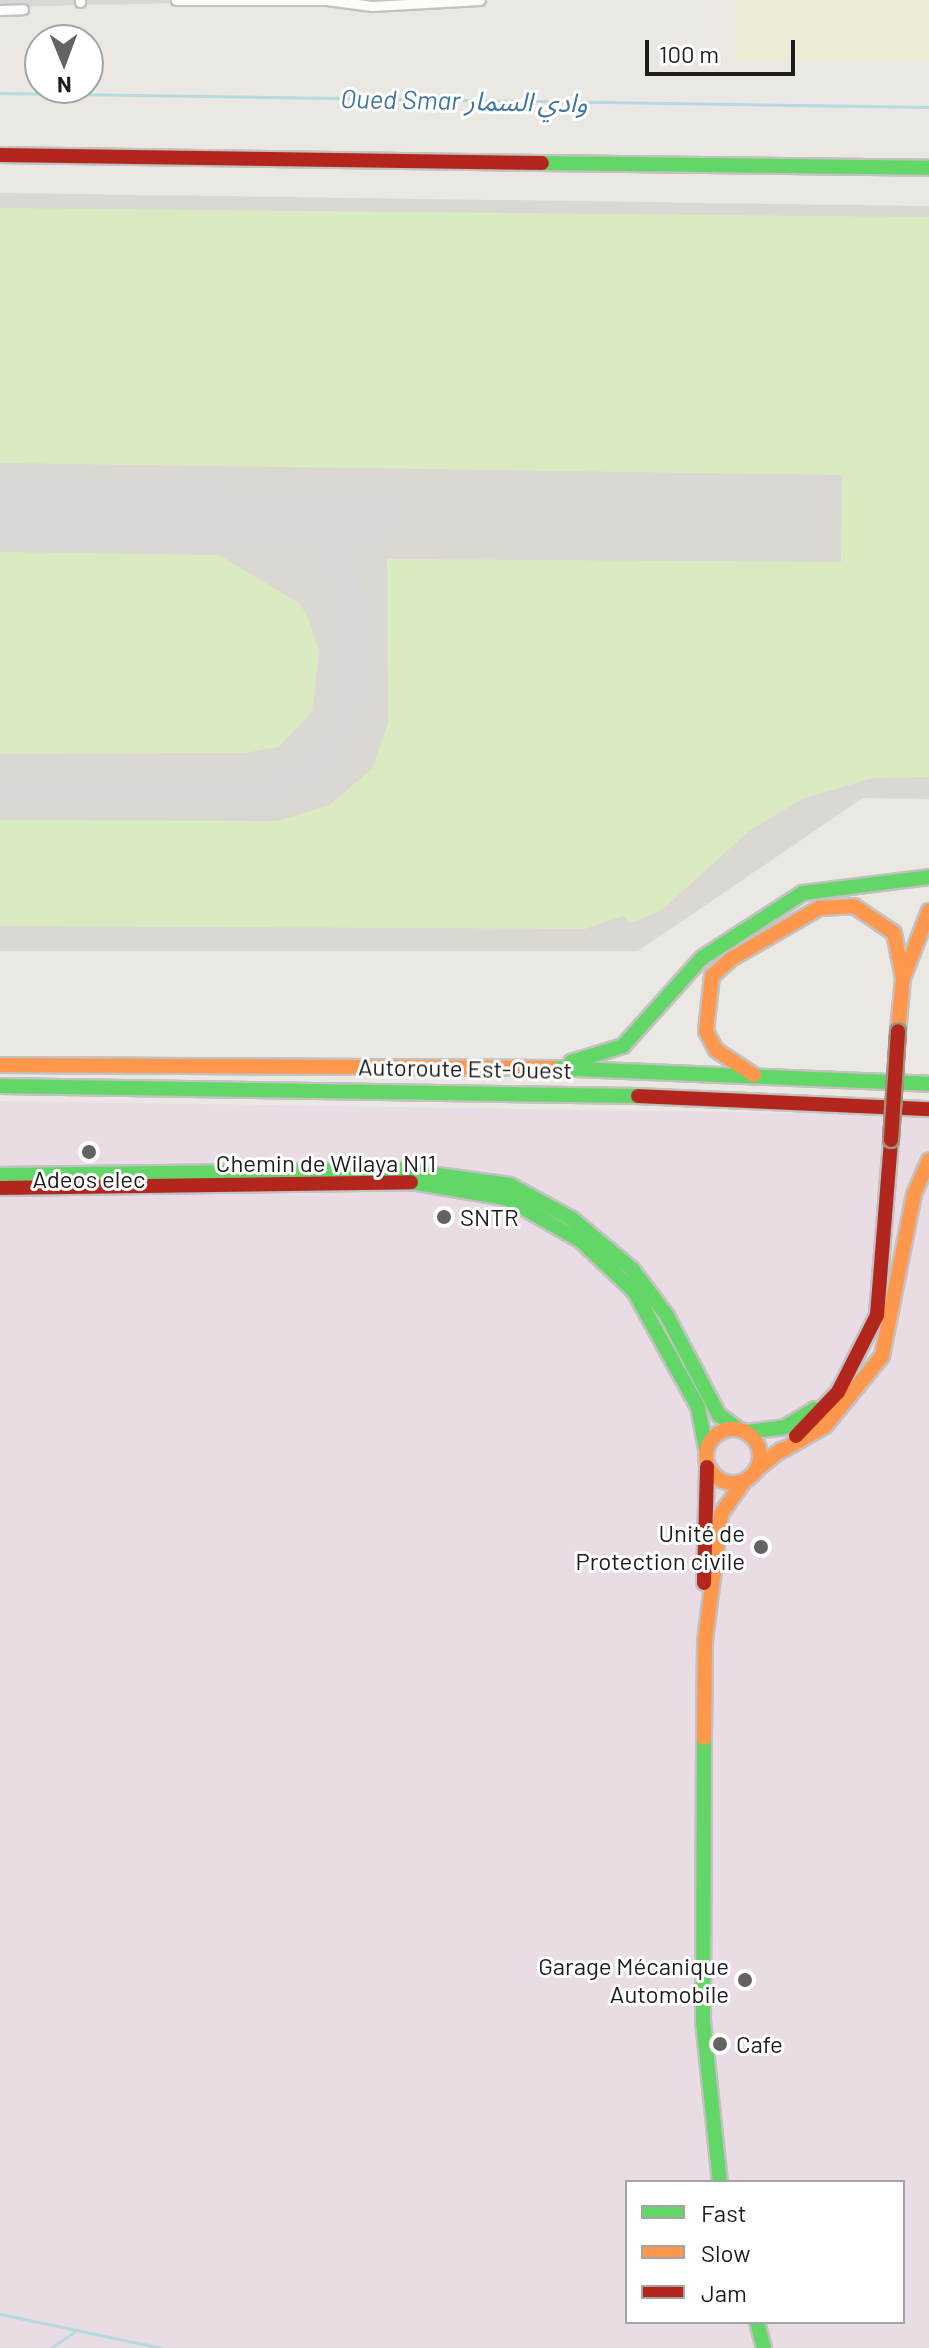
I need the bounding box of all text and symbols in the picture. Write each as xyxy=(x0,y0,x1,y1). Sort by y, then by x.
north arrow xyxy=(24,24,104,104)
scale bar xyxy=(649,24,799,74)
text: 100 m xyxy=(659,39,719,68)
text: N xyxy=(57,73,72,99)
water label: Oued Smar وادي السمار xyxy=(340,82,588,118)
street label: Autoroute Est-Ouest xyxy=(358,1052,572,1084)
marker: Adeos elec xyxy=(80,1143,98,1161)
street label: Chemin de Wilaya N11 xyxy=(216,1149,436,1177)
place label: Adeos elec xyxy=(32,1165,146,1193)
place label: SNTR xyxy=(460,1203,519,1231)
marker: SNTR xyxy=(435,1208,453,1226)
place label: Unité de Protection civile xyxy=(575,1519,745,1575)
marker: Unité de Protection civile xyxy=(752,1538,770,1556)
place label: Garage Mécanique Automobile xyxy=(538,1952,729,2008)
marker: Garage Mécanique Automobile xyxy=(736,1971,754,1989)
place label: Cafe xyxy=(736,2030,783,2058)
marker: Cafe xyxy=(711,2035,729,2053)
legend xyxy=(625,2180,905,2324)
text: Fast xyxy=(701,2198,746,2227)
text: Slow xyxy=(701,2238,750,2267)
text: Jam xyxy=(701,2278,747,2307)

